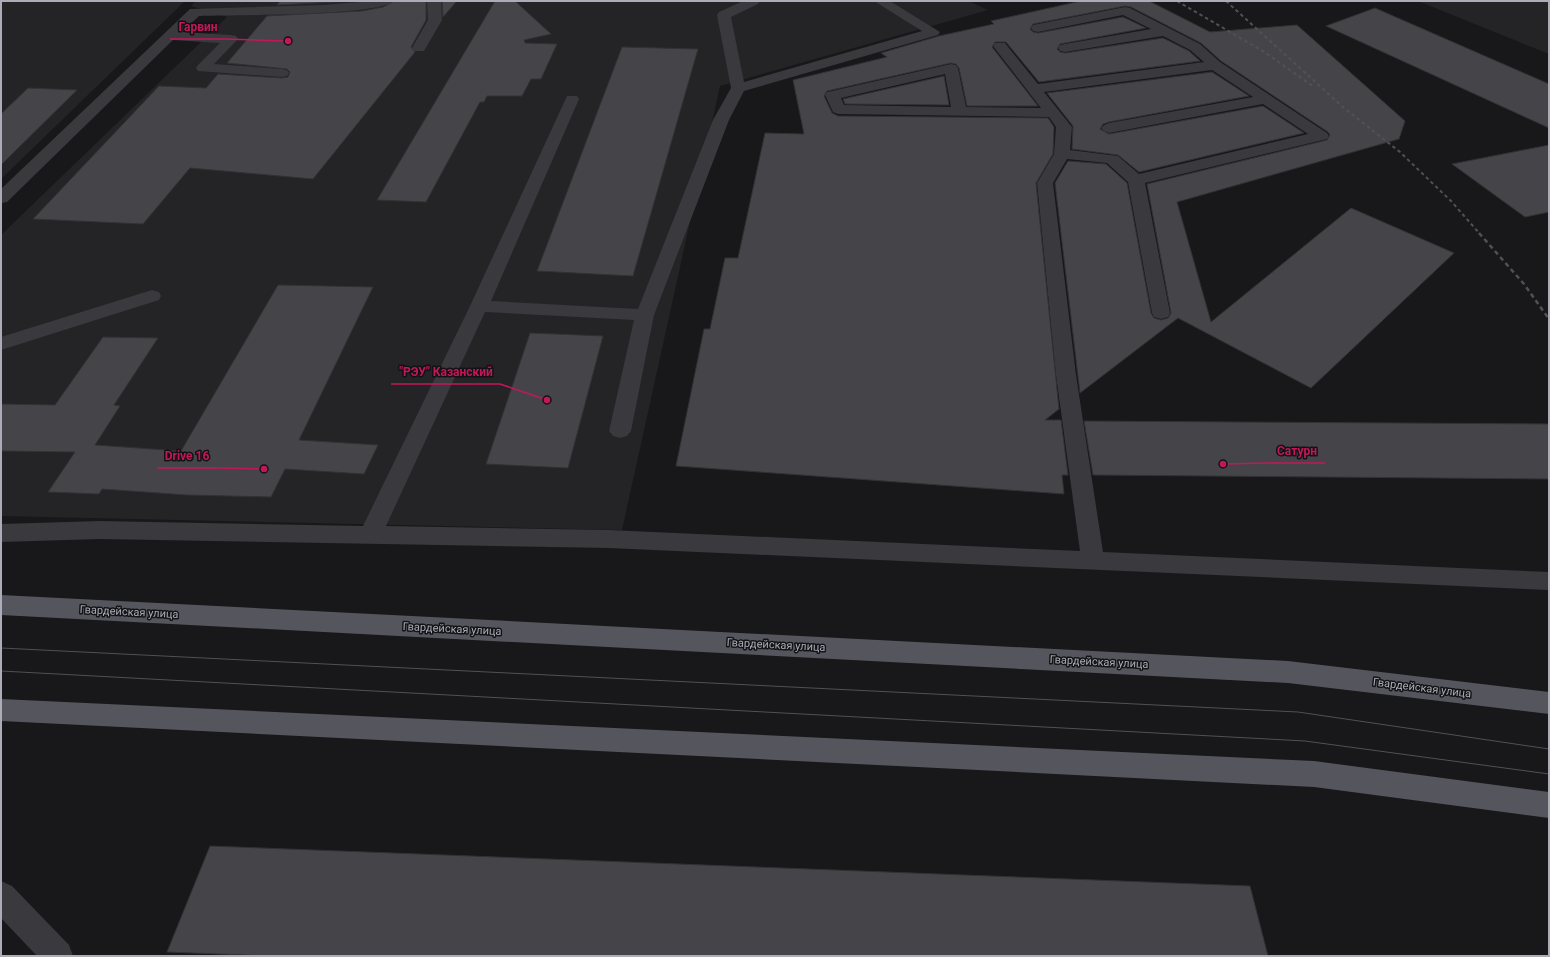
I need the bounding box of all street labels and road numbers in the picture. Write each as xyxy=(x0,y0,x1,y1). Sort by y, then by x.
street label: Гвардейская улица xyxy=(79,603,179,621)
street label: Гвардейская улица xyxy=(402,620,502,638)
street label: Гвардейская улица xyxy=(726,636,826,654)
street label: Гвардейская улица xyxy=(1049,653,1149,671)
street label: Гвардейская улица xyxy=(1372,676,1472,700)

